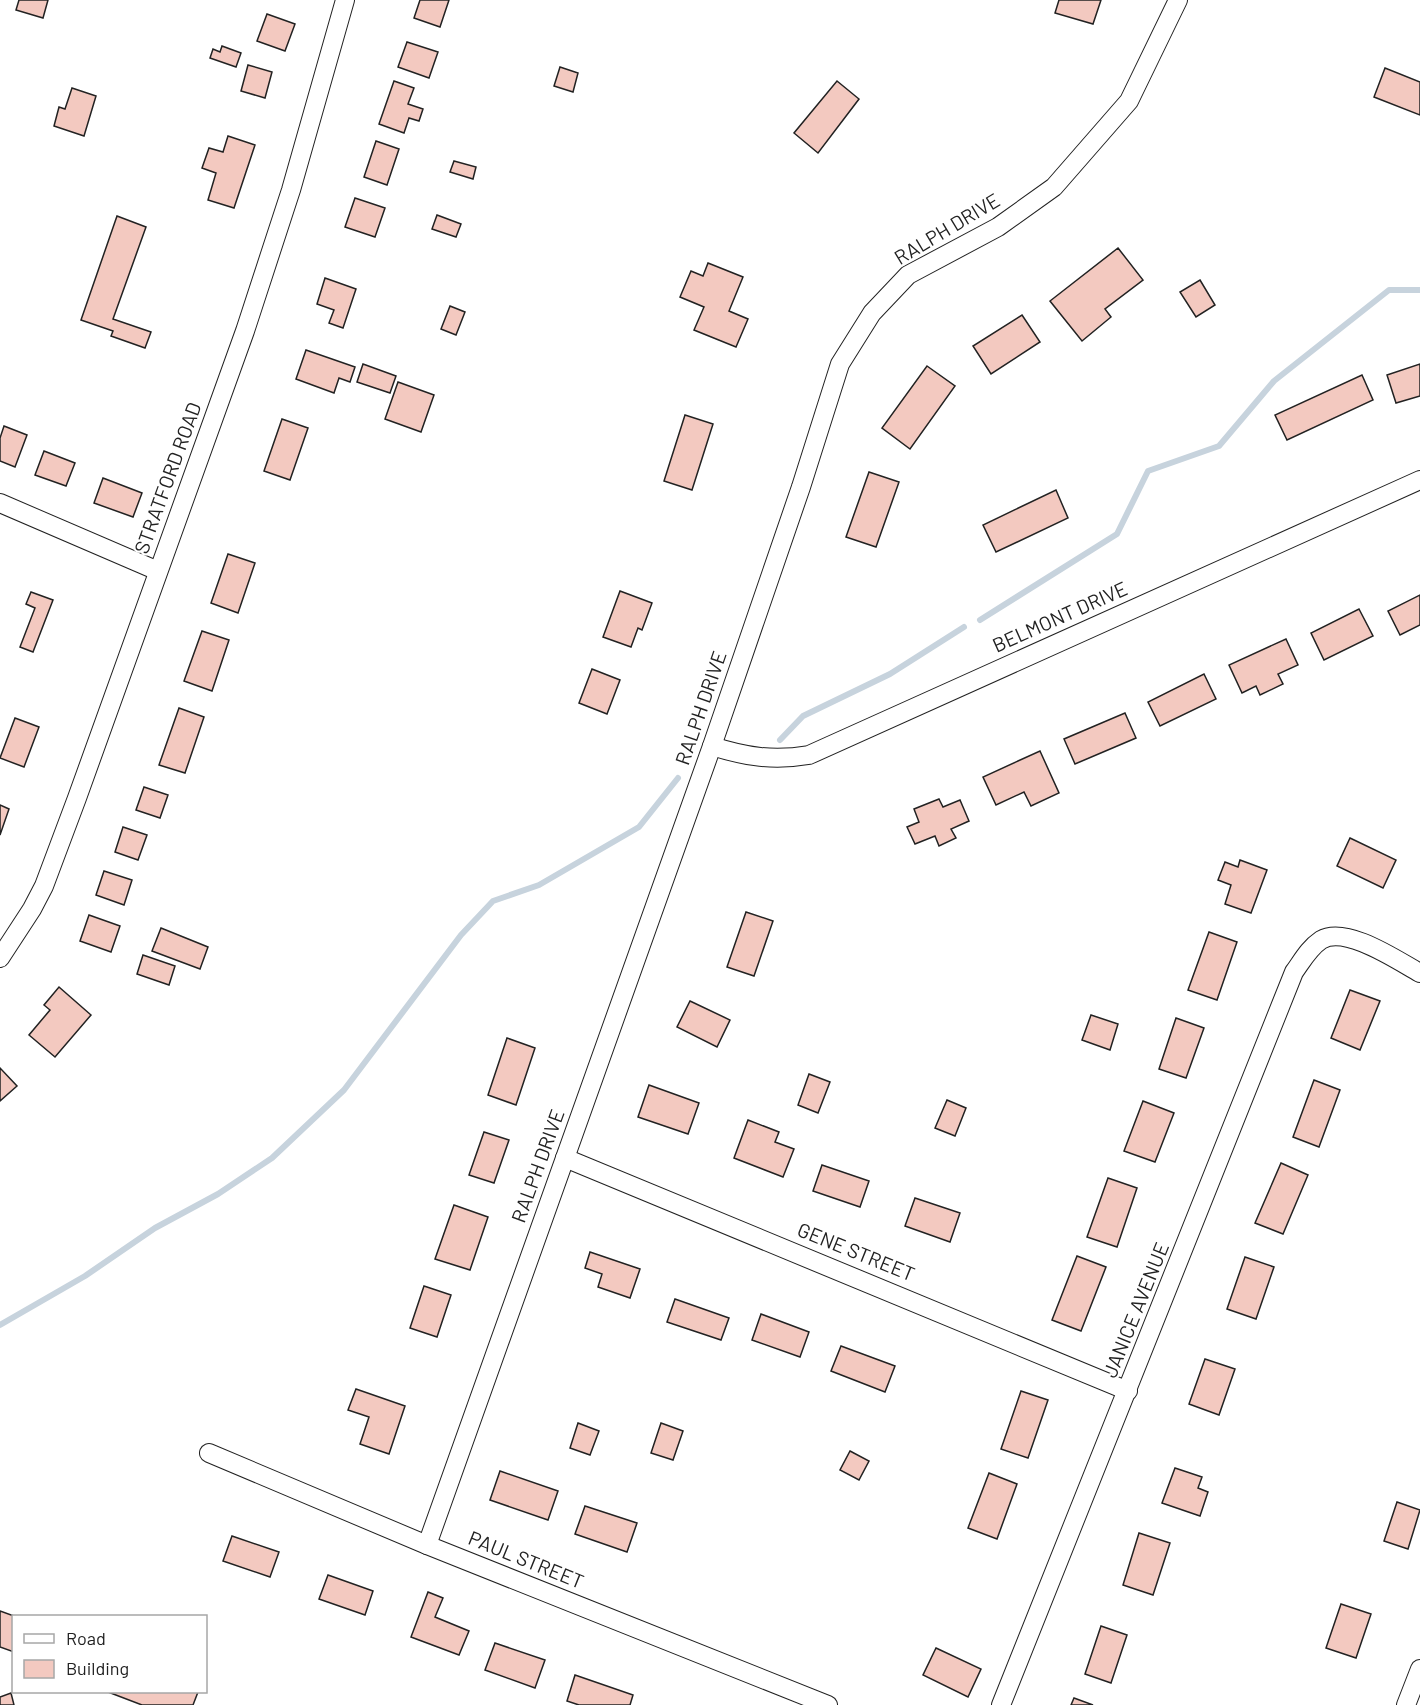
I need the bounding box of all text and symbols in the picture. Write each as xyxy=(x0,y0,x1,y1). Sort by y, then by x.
street label: RALPH DRIVE xyxy=(889,187,1004,269)
street label: STRATFORD ROAD xyxy=(129,399,206,557)
street label: BELMONT DRIVE xyxy=(988,576,1131,657)
street label: RALPH DRIVE xyxy=(669,648,731,768)
street label: RALPH DRIVE xyxy=(505,1106,569,1226)
street label: GENE STREET xyxy=(794,1217,918,1285)
street label: JANICE AVENUE xyxy=(1097,1238,1173,1381)
street label: PAUL STREET xyxy=(465,1525,588,1593)
legend xyxy=(12,1615,207,1693)
text: Road xyxy=(66,1627,106,1649)
text: Building xyxy=(66,1657,129,1679)

